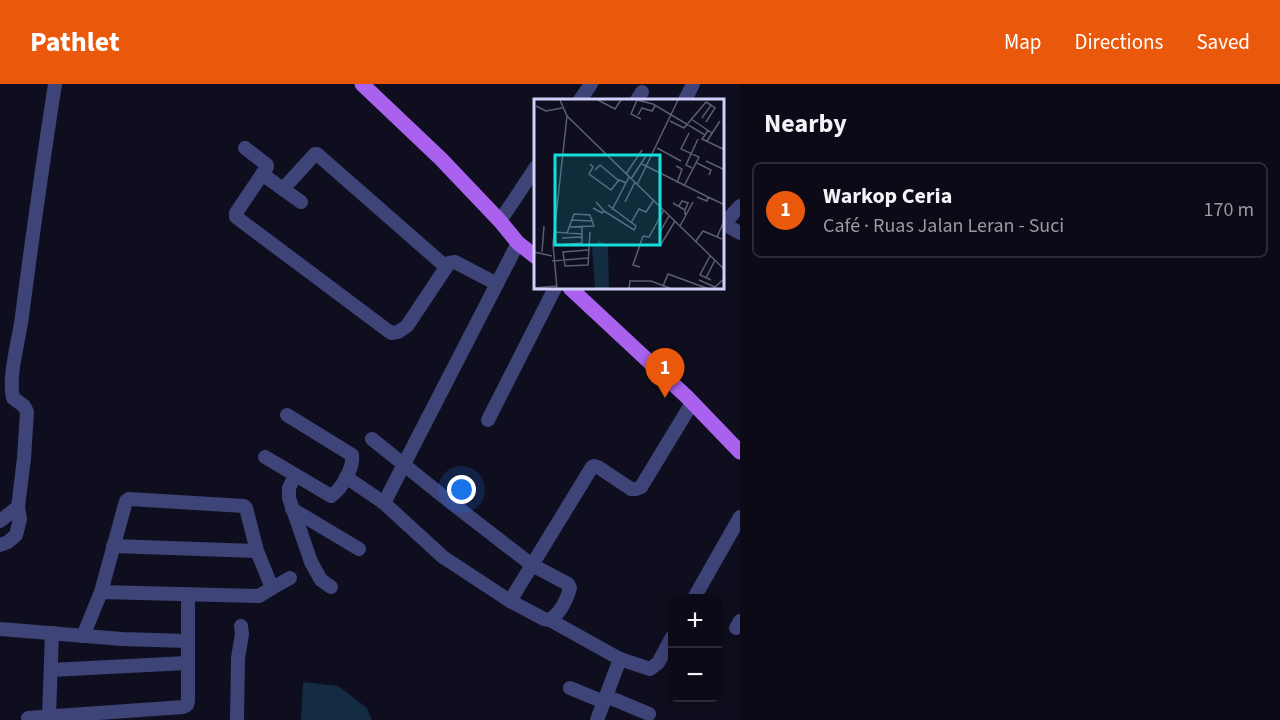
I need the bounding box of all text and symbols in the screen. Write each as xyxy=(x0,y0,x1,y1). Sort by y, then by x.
text: Pathlet xyxy=(30,22,120,62)
text: Map xyxy=(1004,27,1042,57)
text: Directions xyxy=(1075,27,1163,57)
text: Saved xyxy=(1196,27,1250,57)
inset map xyxy=(534,99,725,290)
text: Nearby xyxy=(764,105,847,142)
text: Warkop Ceria xyxy=(823,180,952,212)
text: 1 xyxy=(780,196,791,224)
text: 170 m xyxy=(1204,196,1254,224)
text: Café · Ruas Jalan Leran - Suci xyxy=(823,212,1064,240)
pin: 1 xyxy=(646,348,684,398)
your location xyxy=(447,475,476,504)
map controls xyxy=(668,594,722,702)
button: + xyxy=(668,594,722,648)
button: − xyxy=(668,648,722,702)

